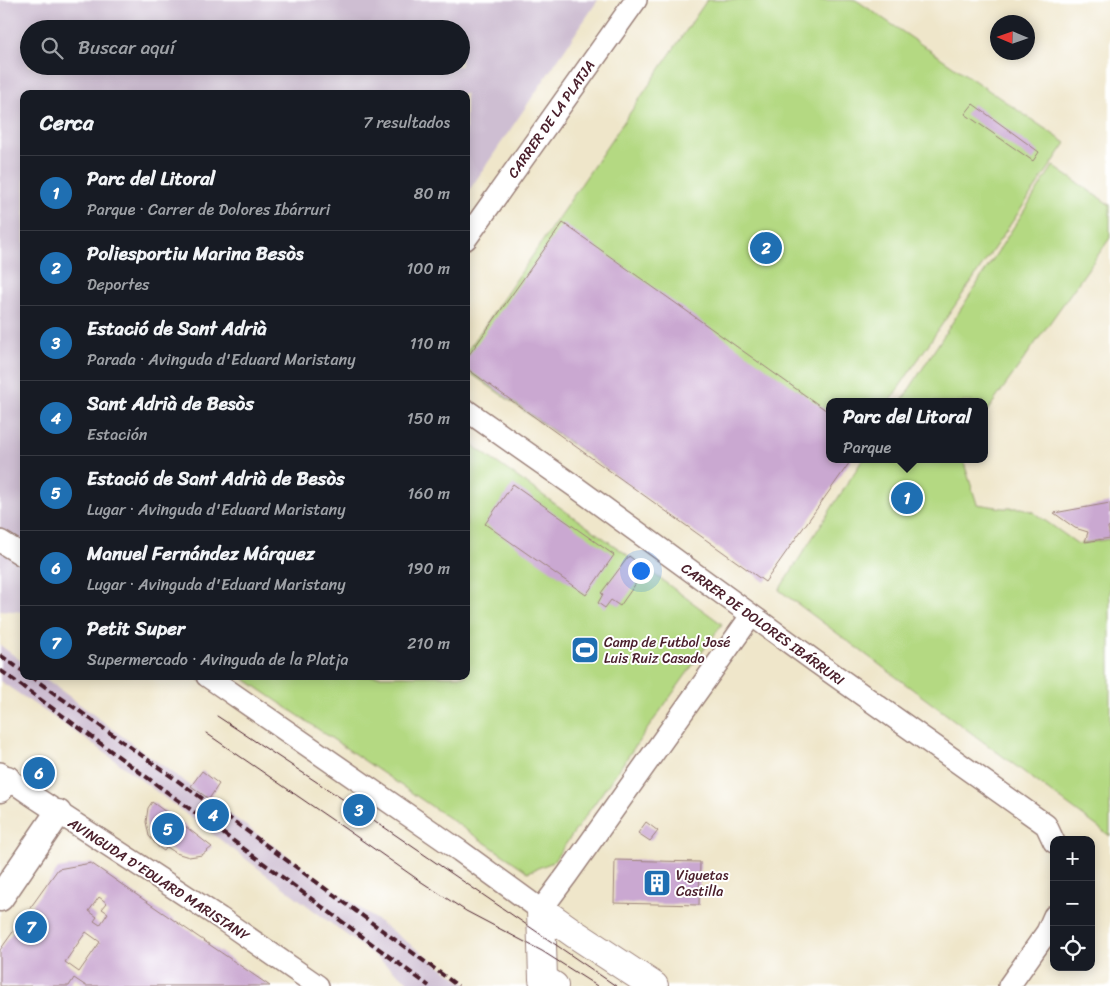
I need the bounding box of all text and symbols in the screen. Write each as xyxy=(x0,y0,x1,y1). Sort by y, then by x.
north arrow xyxy=(990,15,1035,60)
search box xyxy=(20,20,470,75)
text: Buscar aquí xyxy=(78,31,175,64)
icon: search xyxy=(38,34,66,62)
street label: CARRER DE LA PLATJA xyxy=(501,55,602,184)
text: Cerca xyxy=(40,104,94,142)
text: 7 resultados xyxy=(363,108,450,137)
text: Parc del Litoral xyxy=(87,162,215,195)
text: 1 xyxy=(53,179,59,208)
text: 80 m xyxy=(414,179,450,208)
text: Parque · Carrer de Dolores Ibárruri xyxy=(87,195,330,224)
pin: 2 xyxy=(750,229,782,267)
text: Poliesportiu Marina Besòs xyxy=(87,237,304,270)
text: 2 xyxy=(51,254,61,283)
text: 100 m xyxy=(406,254,450,283)
text: Deportes xyxy=(87,270,149,299)
text: Estació de Sant Adrià xyxy=(87,312,267,345)
text: 3 xyxy=(52,329,60,358)
text: 110 m xyxy=(410,329,450,358)
text: Parada · Avinguda d'Eduard Maristany xyxy=(87,345,356,374)
text: Sant Adrià de Besòs xyxy=(87,387,254,420)
popup xyxy=(826,398,988,463)
text: Parc del Litoral xyxy=(843,400,971,433)
text: 4 xyxy=(51,404,61,433)
text: 150 m xyxy=(407,404,450,433)
text: Estación xyxy=(87,420,147,449)
text: Parque xyxy=(843,433,891,462)
text: Estació de Sant Adrià de Besòs xyxy=(87,462,345,495)
text: 5 xyxy=(51,479,61,508)
text: 160 m xyxy=(407,479,450,508)
pin: 1 xyxy=(891,479,923,517)
text: Lugar · Avinguda d'Eduard Maristany xyxy=(87,495,345,524)
text: Manuel Fernández Márquez xyxy=(87,537,315,570)
text: 6 xyxy=(51,554,61,583)
text: 190 m xyxy=(407,554,450,583)
street label: CARRER DE DOLORES IBÁRRURI xyxy=(676,556,850,693)
your location xyxy=(628,558,654,584)
text: Lugar · Avinguda d'Eduard Maristany xyxy=(87,570,345,599)
text: Petit Super xyxy=(87,612,185,645)
text: 7 xyxy=(51,629,61,658)
text: 210 m xyxy=(407,629,450,658)
place label: Camp de Futbol José Luis Ruiz Casado xyxy=(604,630,731,671)
sports icon: Camp de Futbol José Luis Ruiz Casado xyxy=(570,635,600,665)
text: Supermercado · Avinguda de la Platja xyxy=(87,645,348,674)
pin: 6 xyxy=(23,754,55,792)
pin: 3 xyxy=(343,791,375,829)
pin: 4 xyxy=(197,796,229,834)
street label: AVINGUDA D'EDUARD MARISTANY xyxy=(62,810,256,948)
pin: 5 xyxy=(152,810,184,848)
map controls xyxy=(1050,836,1095,971)
button: + xyxy=(1050,836,1095,881)
place label: Viguetas Castilla xyxy=(676,863,729,904)
building icon: Viguetas Castilla xyxy=(642,868,672,898)
button: − xyxy=(1050,881,1095,926)
pin: 7 xyxy=(15,908,47,946)
button: locate xyxy=(1050,926,1095,971)

